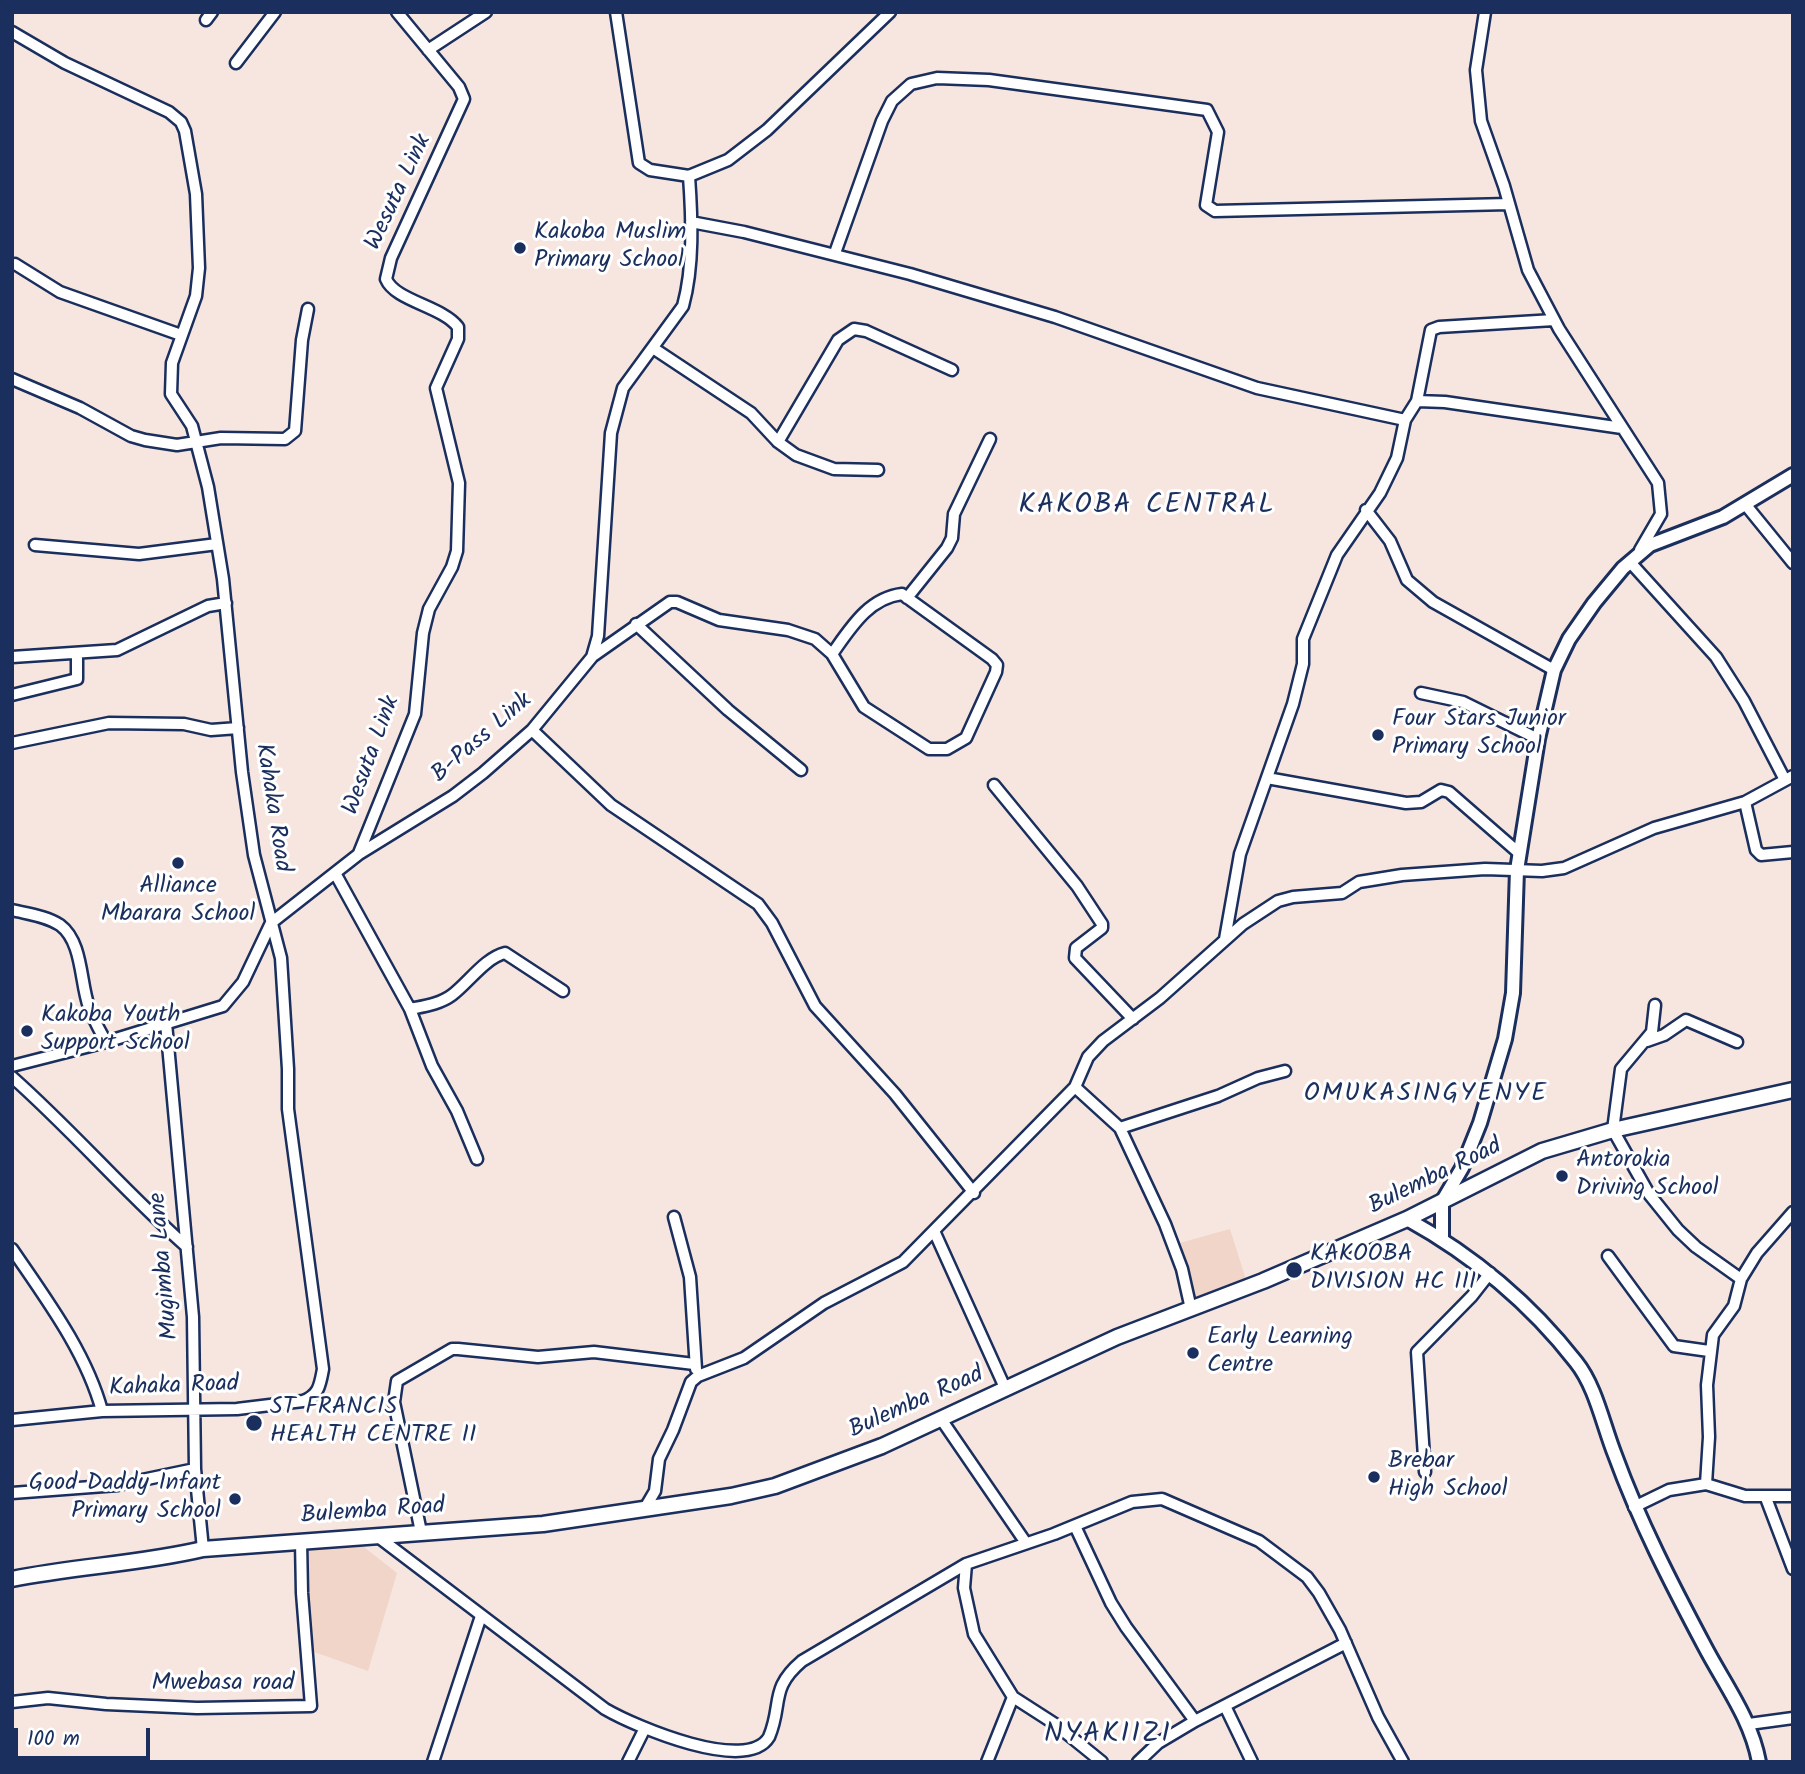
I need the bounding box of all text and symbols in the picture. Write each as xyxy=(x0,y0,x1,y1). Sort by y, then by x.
street label: Wesuta Link xyxy=(361,131,439,255)
place label: Kakoba Muslim Primary School xyxy=(534,220,686,276)
marker: Kakoba Muslim Primary School xyxy=(512,240,528,256)
district label: KAKOBA CENTRAL xyxy=(1020,490,1274,524)
street label: B-Pass Link xyxy=(427,688,539,790)
street label: Wesuta Link xyxy=(338,693,408,819)
place label: Four Stars Junior Primary School xyxy=(1392,707,1566,763)
marker: Four Stars Junior Primary School xyxy=(1370,727,1386,743)
street label: Kahaka Road xyxy=(247,742,295,874)
marker: Alliance Mbarara School xyxy=(170,855,186,871)
place label: Alliance Mbarara School xyxy=(101,874,255,930)
place label: Kakoba Youth Support School xyxy=(41,1003,190,1059)
marker: Kakoba Youth Support School xyxy=(19,1023,35,1039)
district label: OMUKASINGYENYE xyxy=(1306,1080,1546,1112)
street label: Bulemba Road xyxy=(1365,1133,1507,1223)
place label: Antorokia Driving School xyxy=(1576,1148,1719,1204)
marker: Antorokia Driving School xyxy=(1554,1168,1570,1184)
street label: Mugimba Lane xyxy=(145,1191,187,1341)
place label: KAKOOBA DIVISION HC III xyxy=(1310,1242,1476,1298)
marker: KAKOOBA DIVISION HC III xyxy=(1284,1260,1304,1280)
place label: Early Learning Centre xyxy=(1207,1325,1353,1381)
marker: Early Learning Centre xyxy=(1185,1345,1201,1361)
street label: Bulemba Road xyxy=(845,1362,989,1446)
street label: Kahaka Road xyxy=(109,1371,239,1405)
place label: ST FRANCIS HEALTH CENTRE II xyxy=(270,1395,476,1451)
marker: ST FRANCIS HEALTH CENTRE II xyxy=(244,1413,264,1433)
place label: Brebar High School xyxy=(1388,1449,1508,1505)
marker: Brebar High School xyxy=(1366,1469,1382,1485)
place label: Good Daddy Infant Primary School xyxy=(29,1471,221,1527)
marker: Good Daddy Infant Primary School xyxy=(227,1491,243,1507)
street label: Bulemba Road xyxy=(300,1494,446,1532)
street label: Mwebasa road xyxy=(152,1671,294,1699)
scale bar xyxy=(18,1714,154,1758)
district label: NYAKIIZI xyxy=(1045,1719,1171,1753)
text: 100 m xyxy=(27,1723,80,1756)

